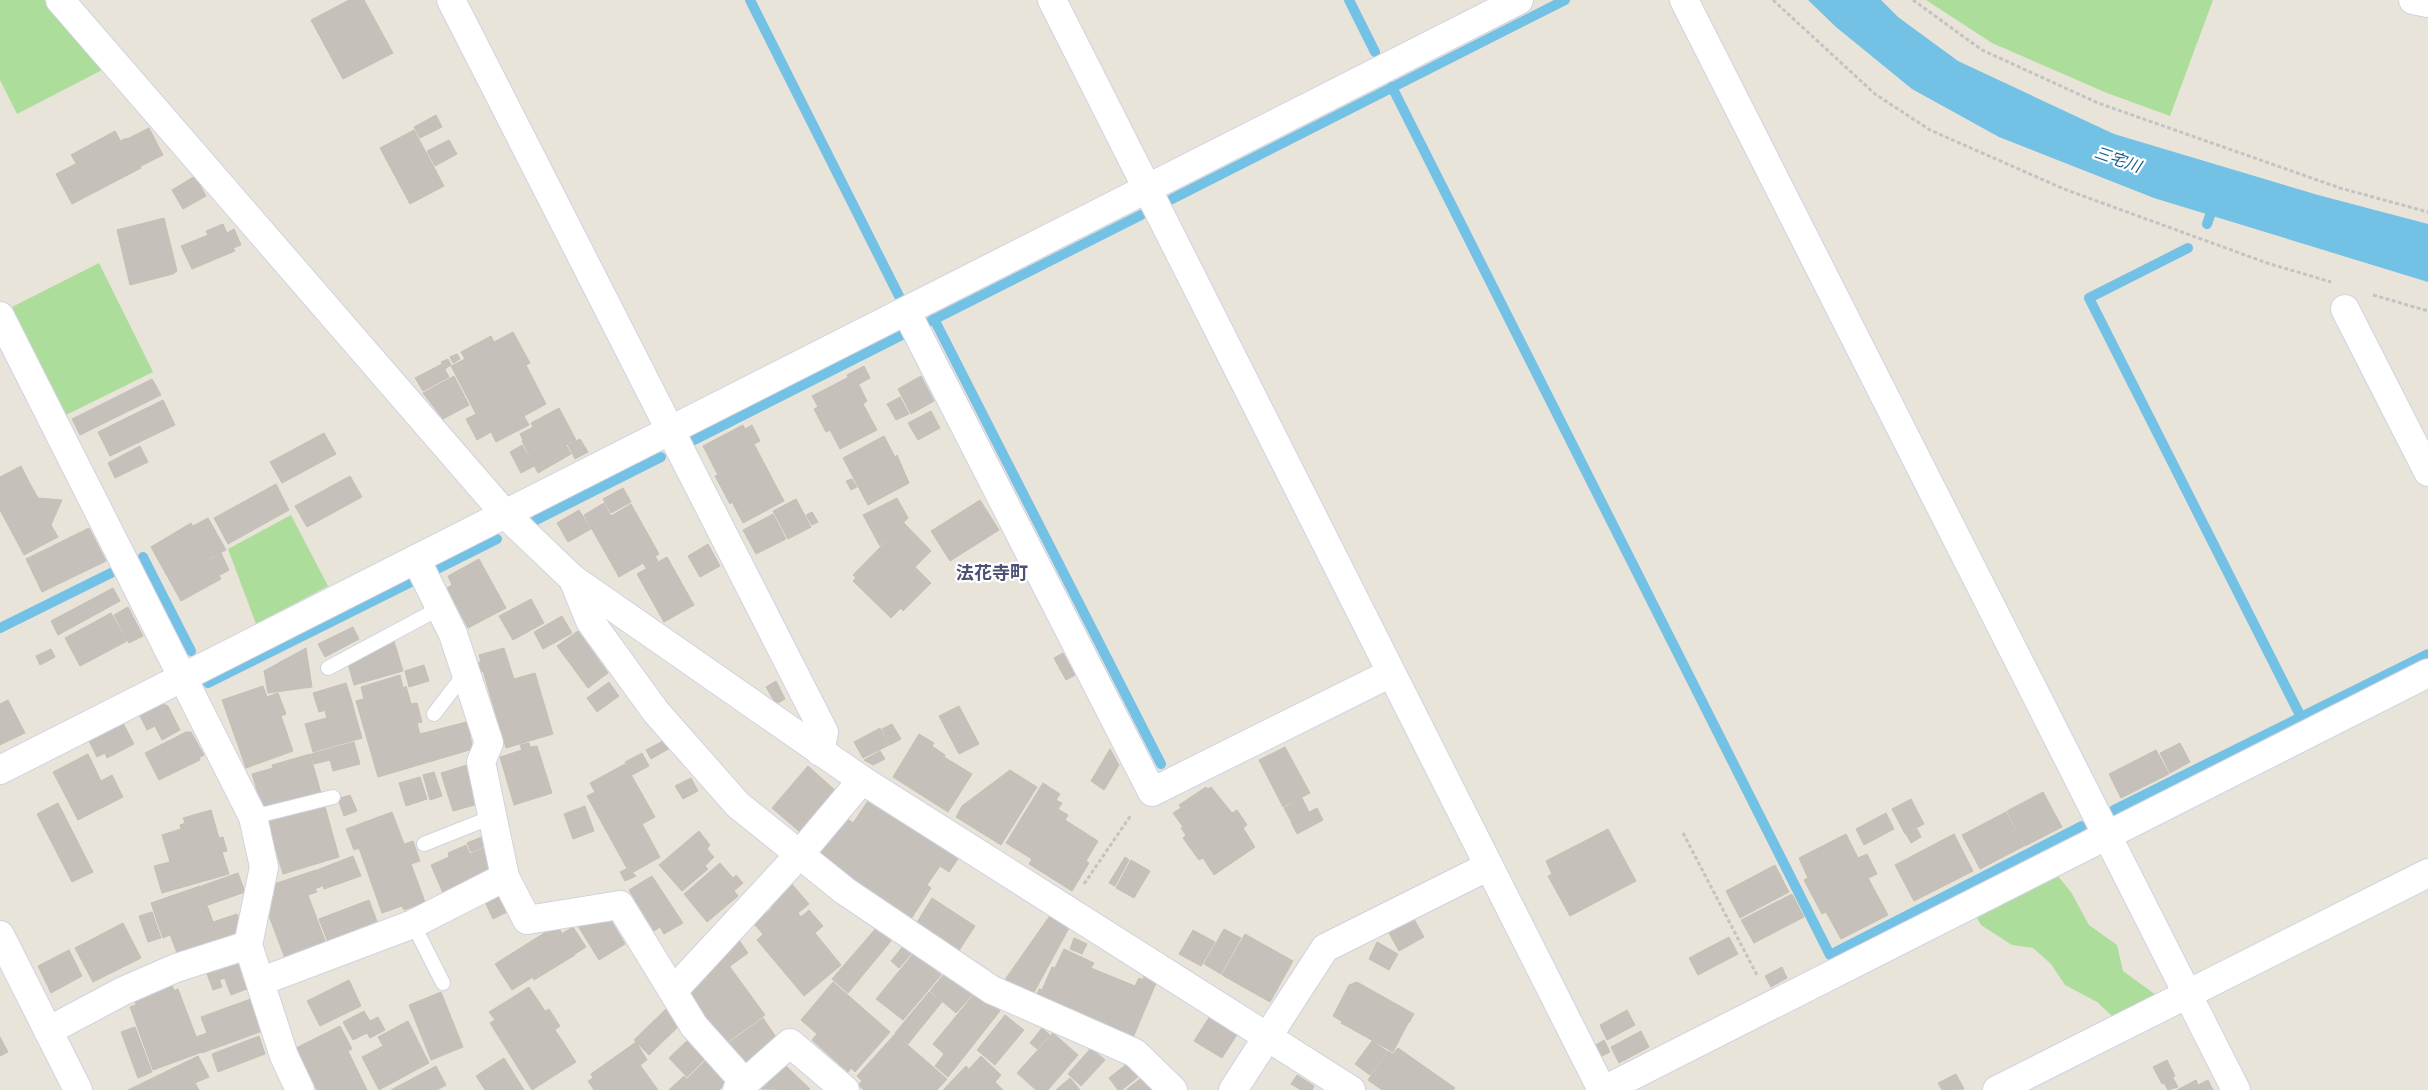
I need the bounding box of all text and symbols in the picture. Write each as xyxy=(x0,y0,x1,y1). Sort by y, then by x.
water label: 三宅川 xyxy=(2092,143,2146,177)
district label: 法花寺町 xyxy=(956,562,1028,583)

